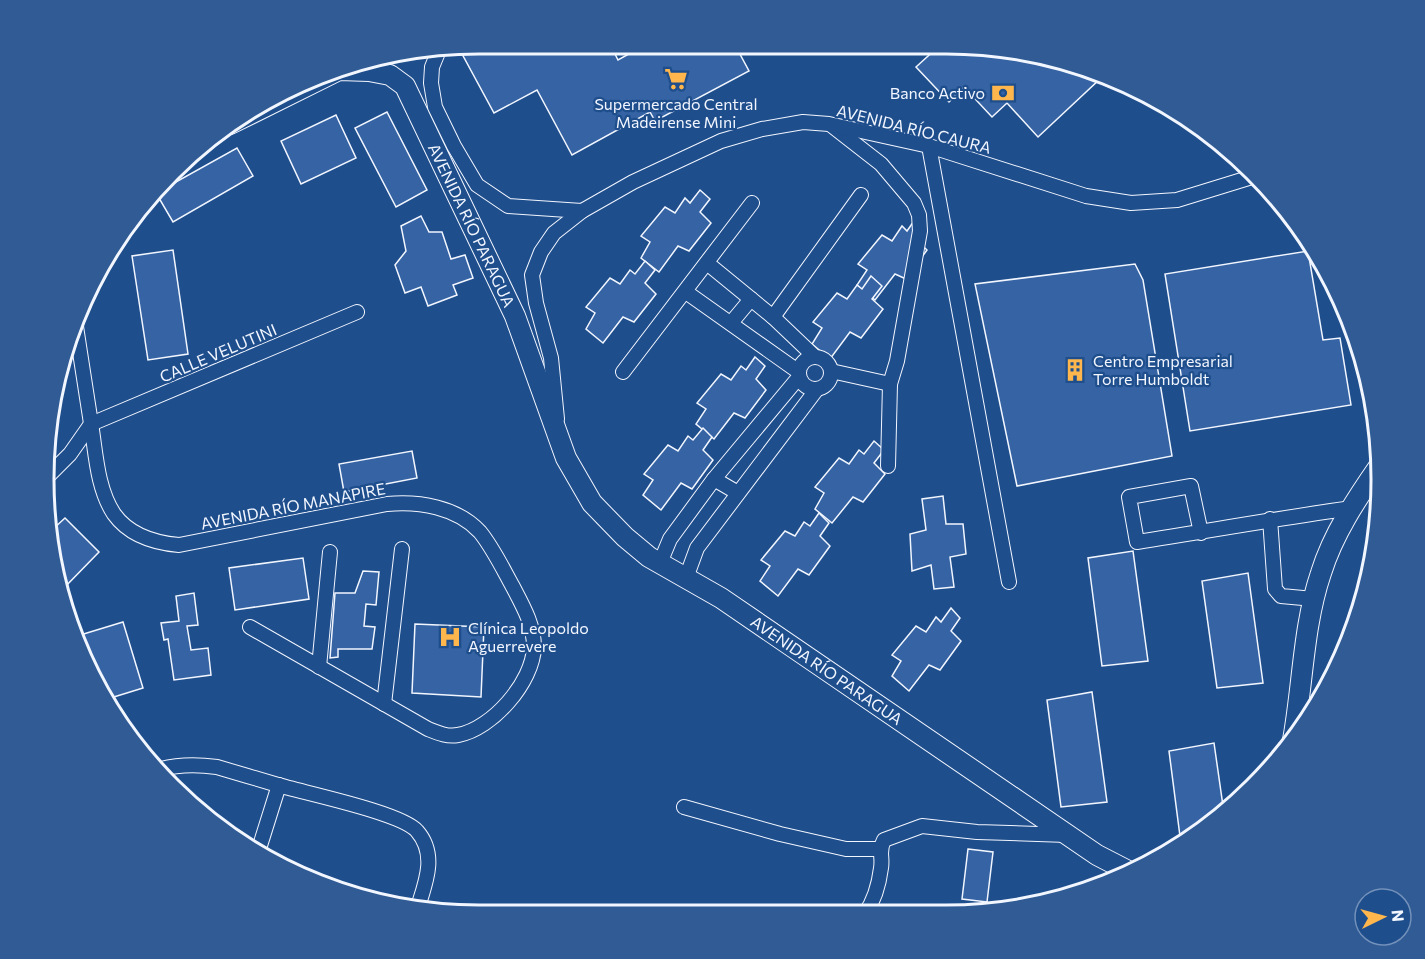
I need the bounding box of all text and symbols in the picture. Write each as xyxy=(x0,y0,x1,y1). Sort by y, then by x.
supermarket icon: Supermercado Central Madeirense Mini xyxy=(663,66,689,92)
bank icon: Banco Activo xyxy=(990,80,1016,106)
place label: Banco Activo xyxy=(890,83,985,102)
place label: Supermercado Central Madeirense Mini xyxy=(594,94,758,131)
street label: AVENIDA RÍO CAURA xyxy=(835,100,993,157)
street label: AVENIDA RÍO PARAGUA xyxy=(425,140,519,310)
street label: CALLE VELUTINI xyxy=(156,319,279,386)
place label: Centro Empresarial Torre Humboldt xyxy=(1093,351,1233,388)
building icon: Centro Empresarial Torre Humboldt xyxy=(1062,357,1088,383)
street label: AVENIDA RÍO MANAPIRE xyxy=(199,478,387,533)
street label: AVENIDA RÍO PARAGUA xyxy=(748,611,906,728)
place label: Clínica Leopoldo Aguerrevere xyxy=(468,618,589,655)
hospital icon: Clínica Leopoldo Aguerrevere xyxy=(437,624,463,650)
north arrow xyxy=(1353,887,1413,947)
text: N xyxy=(1388,909,1408,922)

